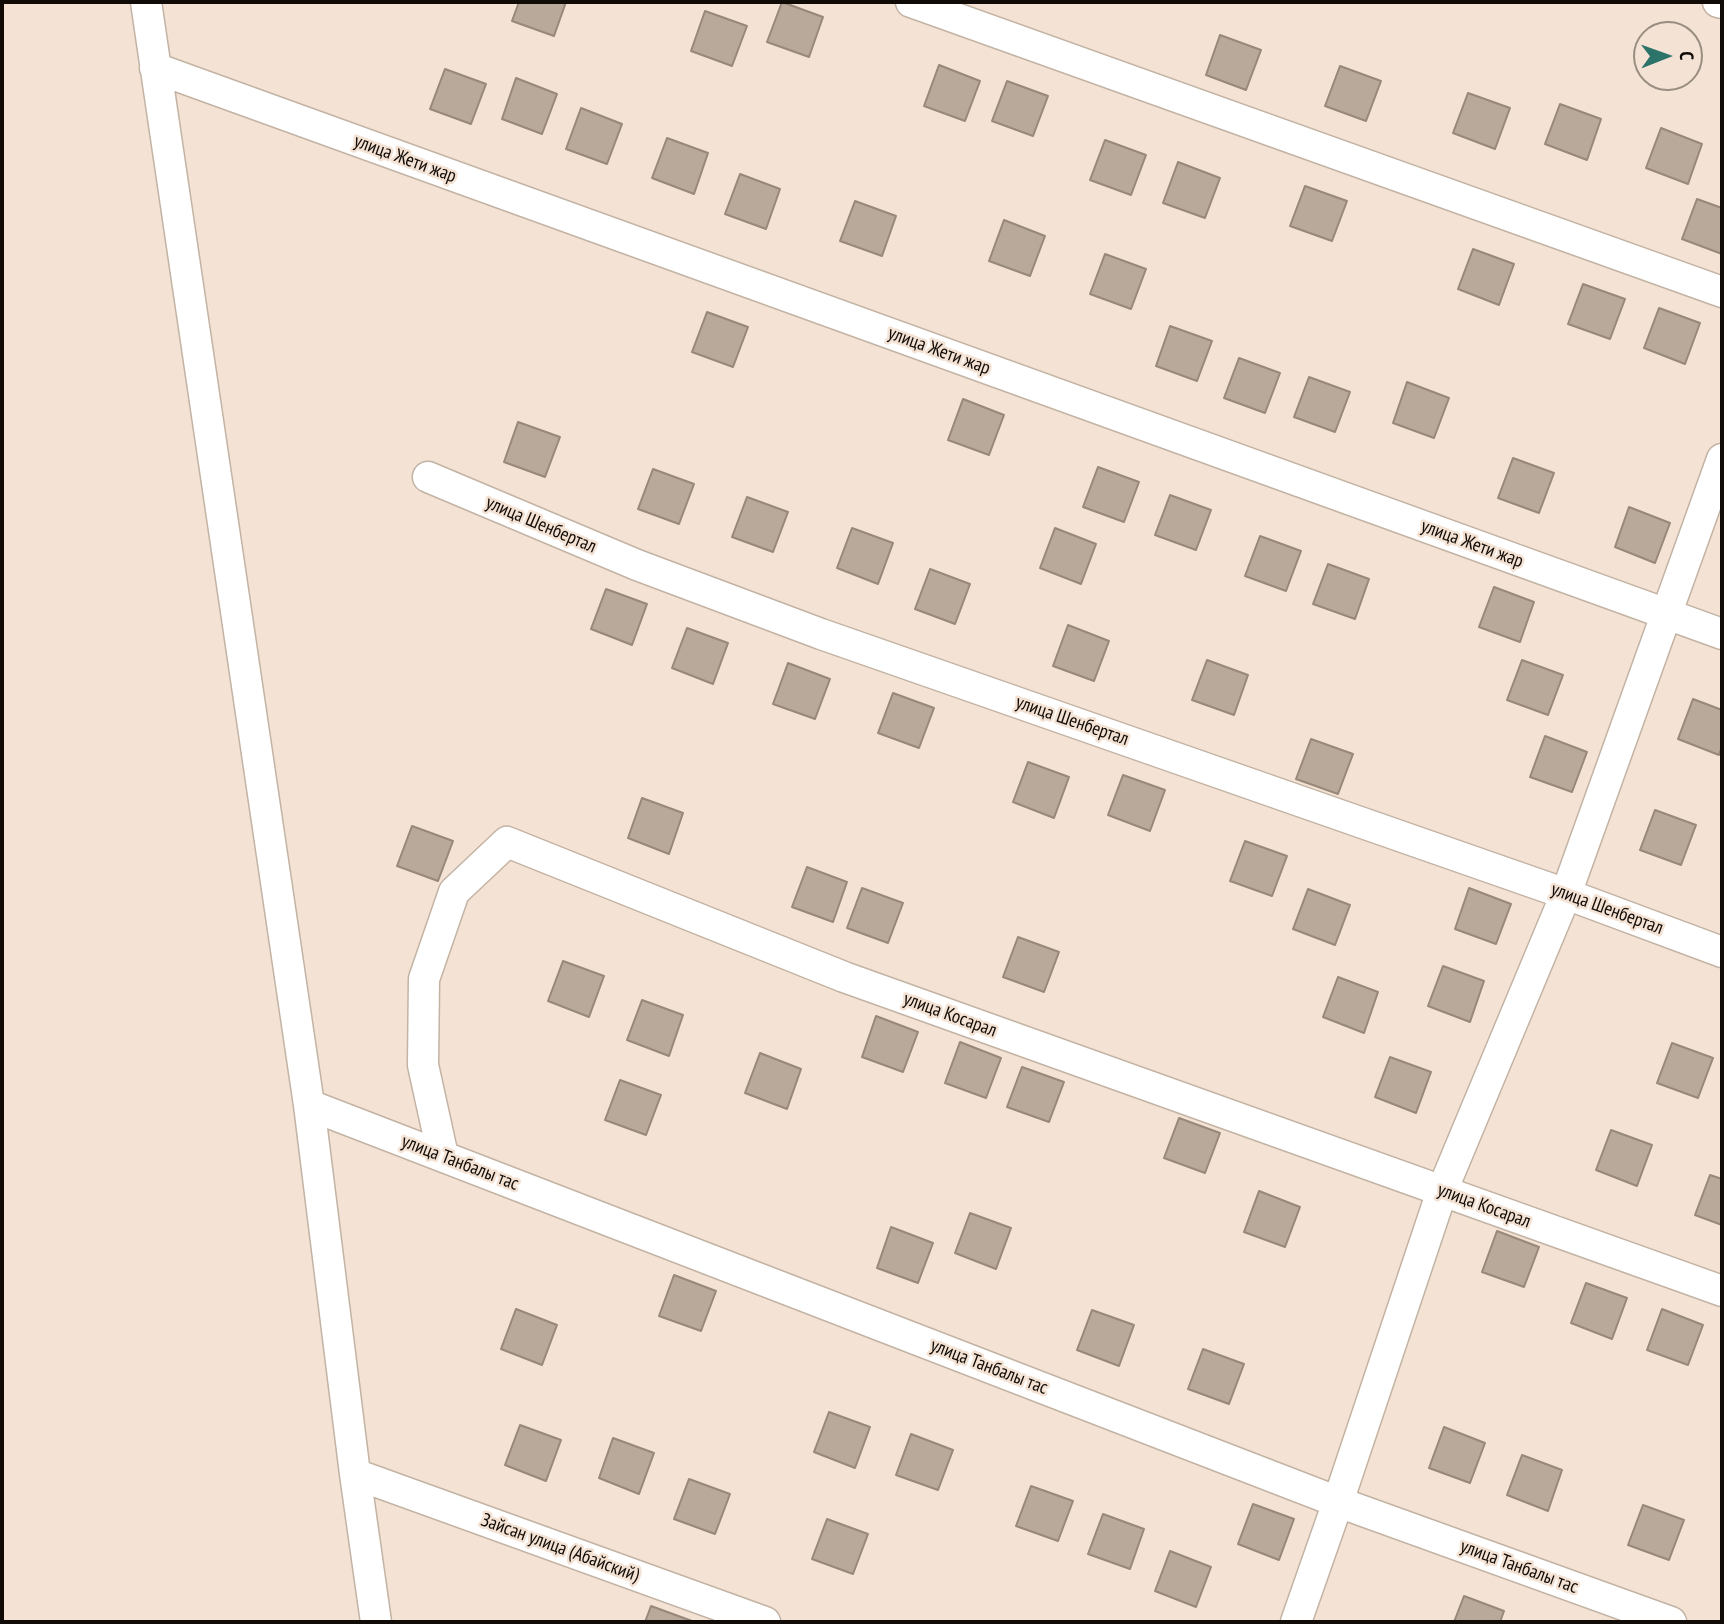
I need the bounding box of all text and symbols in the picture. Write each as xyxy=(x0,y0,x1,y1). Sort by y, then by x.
north arrow xyxy=(1633,21,1703,91)
text: С xyxy=(1675,51,1699,60)
street label: улица Жети жар xyxy=(351,130,459,188)
street label: улица Жети жар xyxy=(885,322,993,380)
street label: улица Шенбертал xyxy=(482,491,600,559)
street label: улица Жети жар xyxy=(1418,515,1526,573)
street label: улица Шенбертал xyxy=(1013,691,1131,751)
street label: улица Шенбертал xyxy=(1548,878,1666,940)
street label: улица Косарал xyxy=(900,988,1000,1042)
street label: улица Танбалы тас xyxy=(398,1130,522,1196)
street label: улица Косарал xyxy=(1434,1179,1534,1233)
street label: улица Танбалы тас xyxy=(927,1334,1051,1400)
street label: Зайсан улица (Абайский) xyxy=(478,1509,642,1587)
street label: улица Танбалы тас xyxy=(1457,1535,1581,1599)

